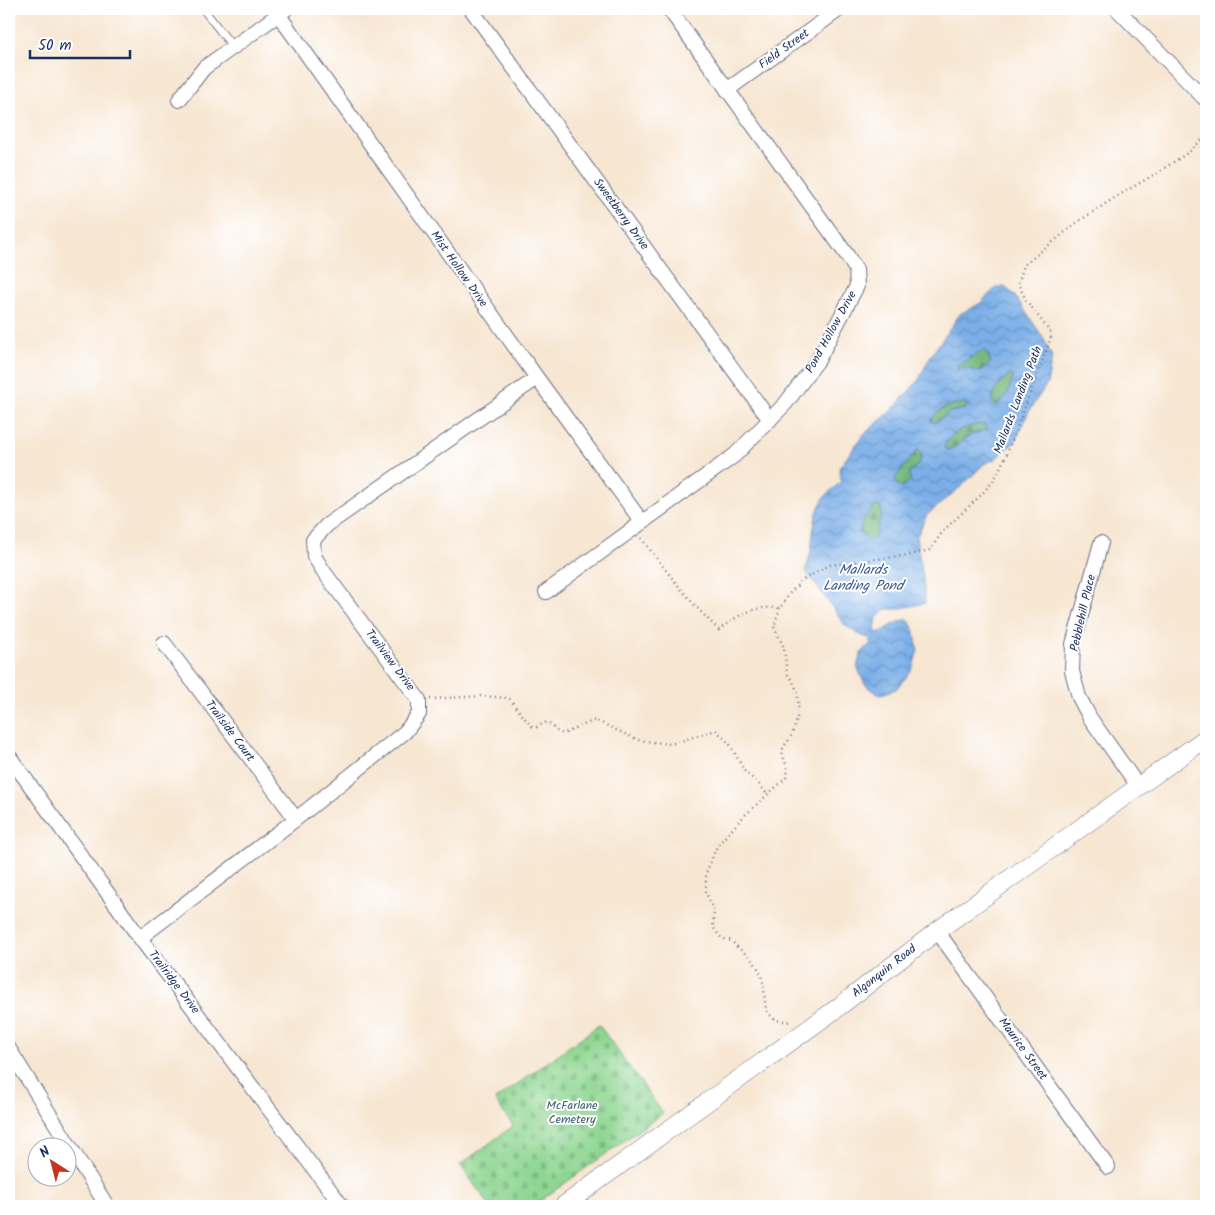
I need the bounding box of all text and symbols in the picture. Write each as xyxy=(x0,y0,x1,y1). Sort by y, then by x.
street label: Field Street xyxy=(755,24,814,74)
scale bar xyxy=(30,28,130,60)
text: 50 m xyxy=(38,34,72,58)
street label: Sweetberry Drive xyxy=(588,174,654,254)
street label: Mist Hollow Drive xyxy=(426,227,493,312)
street label: Pond Hollow Drive xyxy=(800,287,862,377)
street label: Mallards Landing Path xyxy=(989,343,1047,457)
water label: Mallards Landing Pond xyxy=(823,559,906,597)
street label: Pebblehill Place xyxy=(1065,572,1101,653)
street label: Trailview Drive xyxy=(360,625,420,695)
street label: Trailside Court xyxy=(200,696,260,766)
street label: Algonquin Road xyxy=(848,939,921,1002)
street label: Trailridge Drive xyxy=(144,946,205,1018)
street label: Maurice Street xyxy=(994,1014,1053,1085)
park label: McFarlane Cemetery xyxy=(546,1096,598,1129)
north arrow xyxy=(28,1138,78,1188)
text: N xyxy=(35,1141,55,1164)

